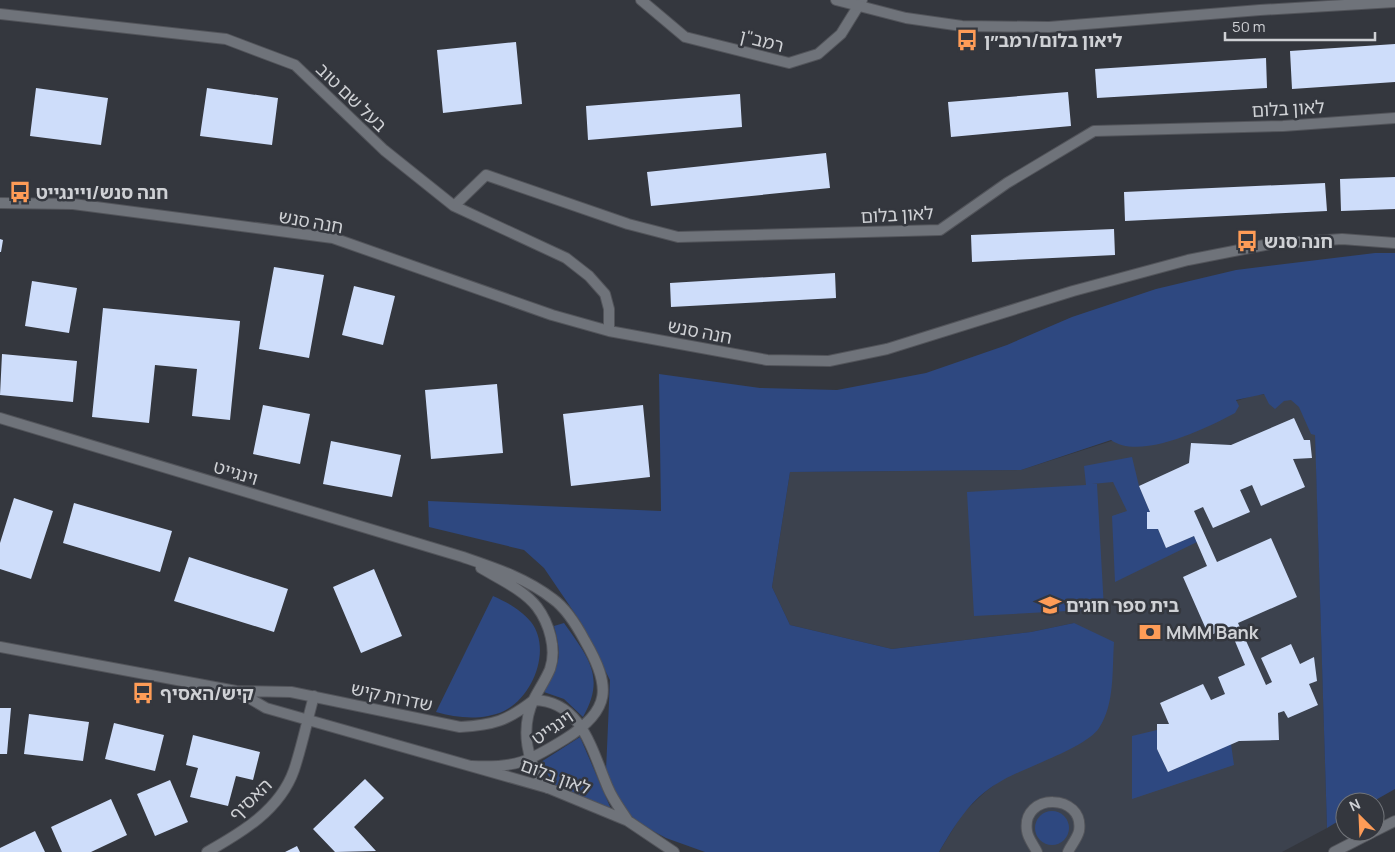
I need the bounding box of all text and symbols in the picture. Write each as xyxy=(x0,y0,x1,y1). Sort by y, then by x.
scale bar xyxy=(1225,10,1375,42)
text: 50 m xyxy=(1232,16,1266,37)
street label: רמב"ן xyxy=(738,23,786,57)
bus stop icon: ליאון בלום/רמב״ן xyxy=(954,27,980,53)
place label: ליאון בלום/רמב״ן xyxy=(984,28,1122,52)
street label: בעל שם טוב xyxy=(311,57,393,137)
street label: לאון בלום xyxy=(1251,94,1325,122)
bus stop icon: חנה סנש/ויינגייט xyxy=(7,179,33,205)
place label: חנה סנש/ויינגייט xyxy=(36,180,168,204)
street label: לאון בלום xyxy=(860,200,934,228)
street label: חנה סנש xyxy=(277,204,345,238)
bus stop icon: חנה סנש xyxy=(1234,228,1260,254)
place label: חנה סנש xyxy=(1264,229,1333,253)
street label: חנה סנש xyxy=(666,313,734,349)
street label: וינגייט xyxy=(211,454,261,490)
school or university icon: בית ספר חוגים xyxy=(1037,592,1063,618)
place label: בית ספר חוגים xyxy=(1066,593,1180,617)
bank icon: MMM Bank xyxy=(1137,619,1163,645)
place label: MMM Bank xyxy=(1166,620,1260,644)
street label: שדרות קיש xyxy=(349,676,435,716)
bus stop icon: קיש/האסיף xyxy=(130,680,156,706)
place label: קיש/האסיף xyxy=(160,681,254,705)
street label: וינגייט xyxy=(526,704,578,750)
street label: לאון בלום xyxy=(518,752,594,800)
street label: האסיף xyxy=(223,773,277,825)
north arrow xyxy=(1335,792,1385,842)
text: N xyxy=(1346,794,1363,815)

